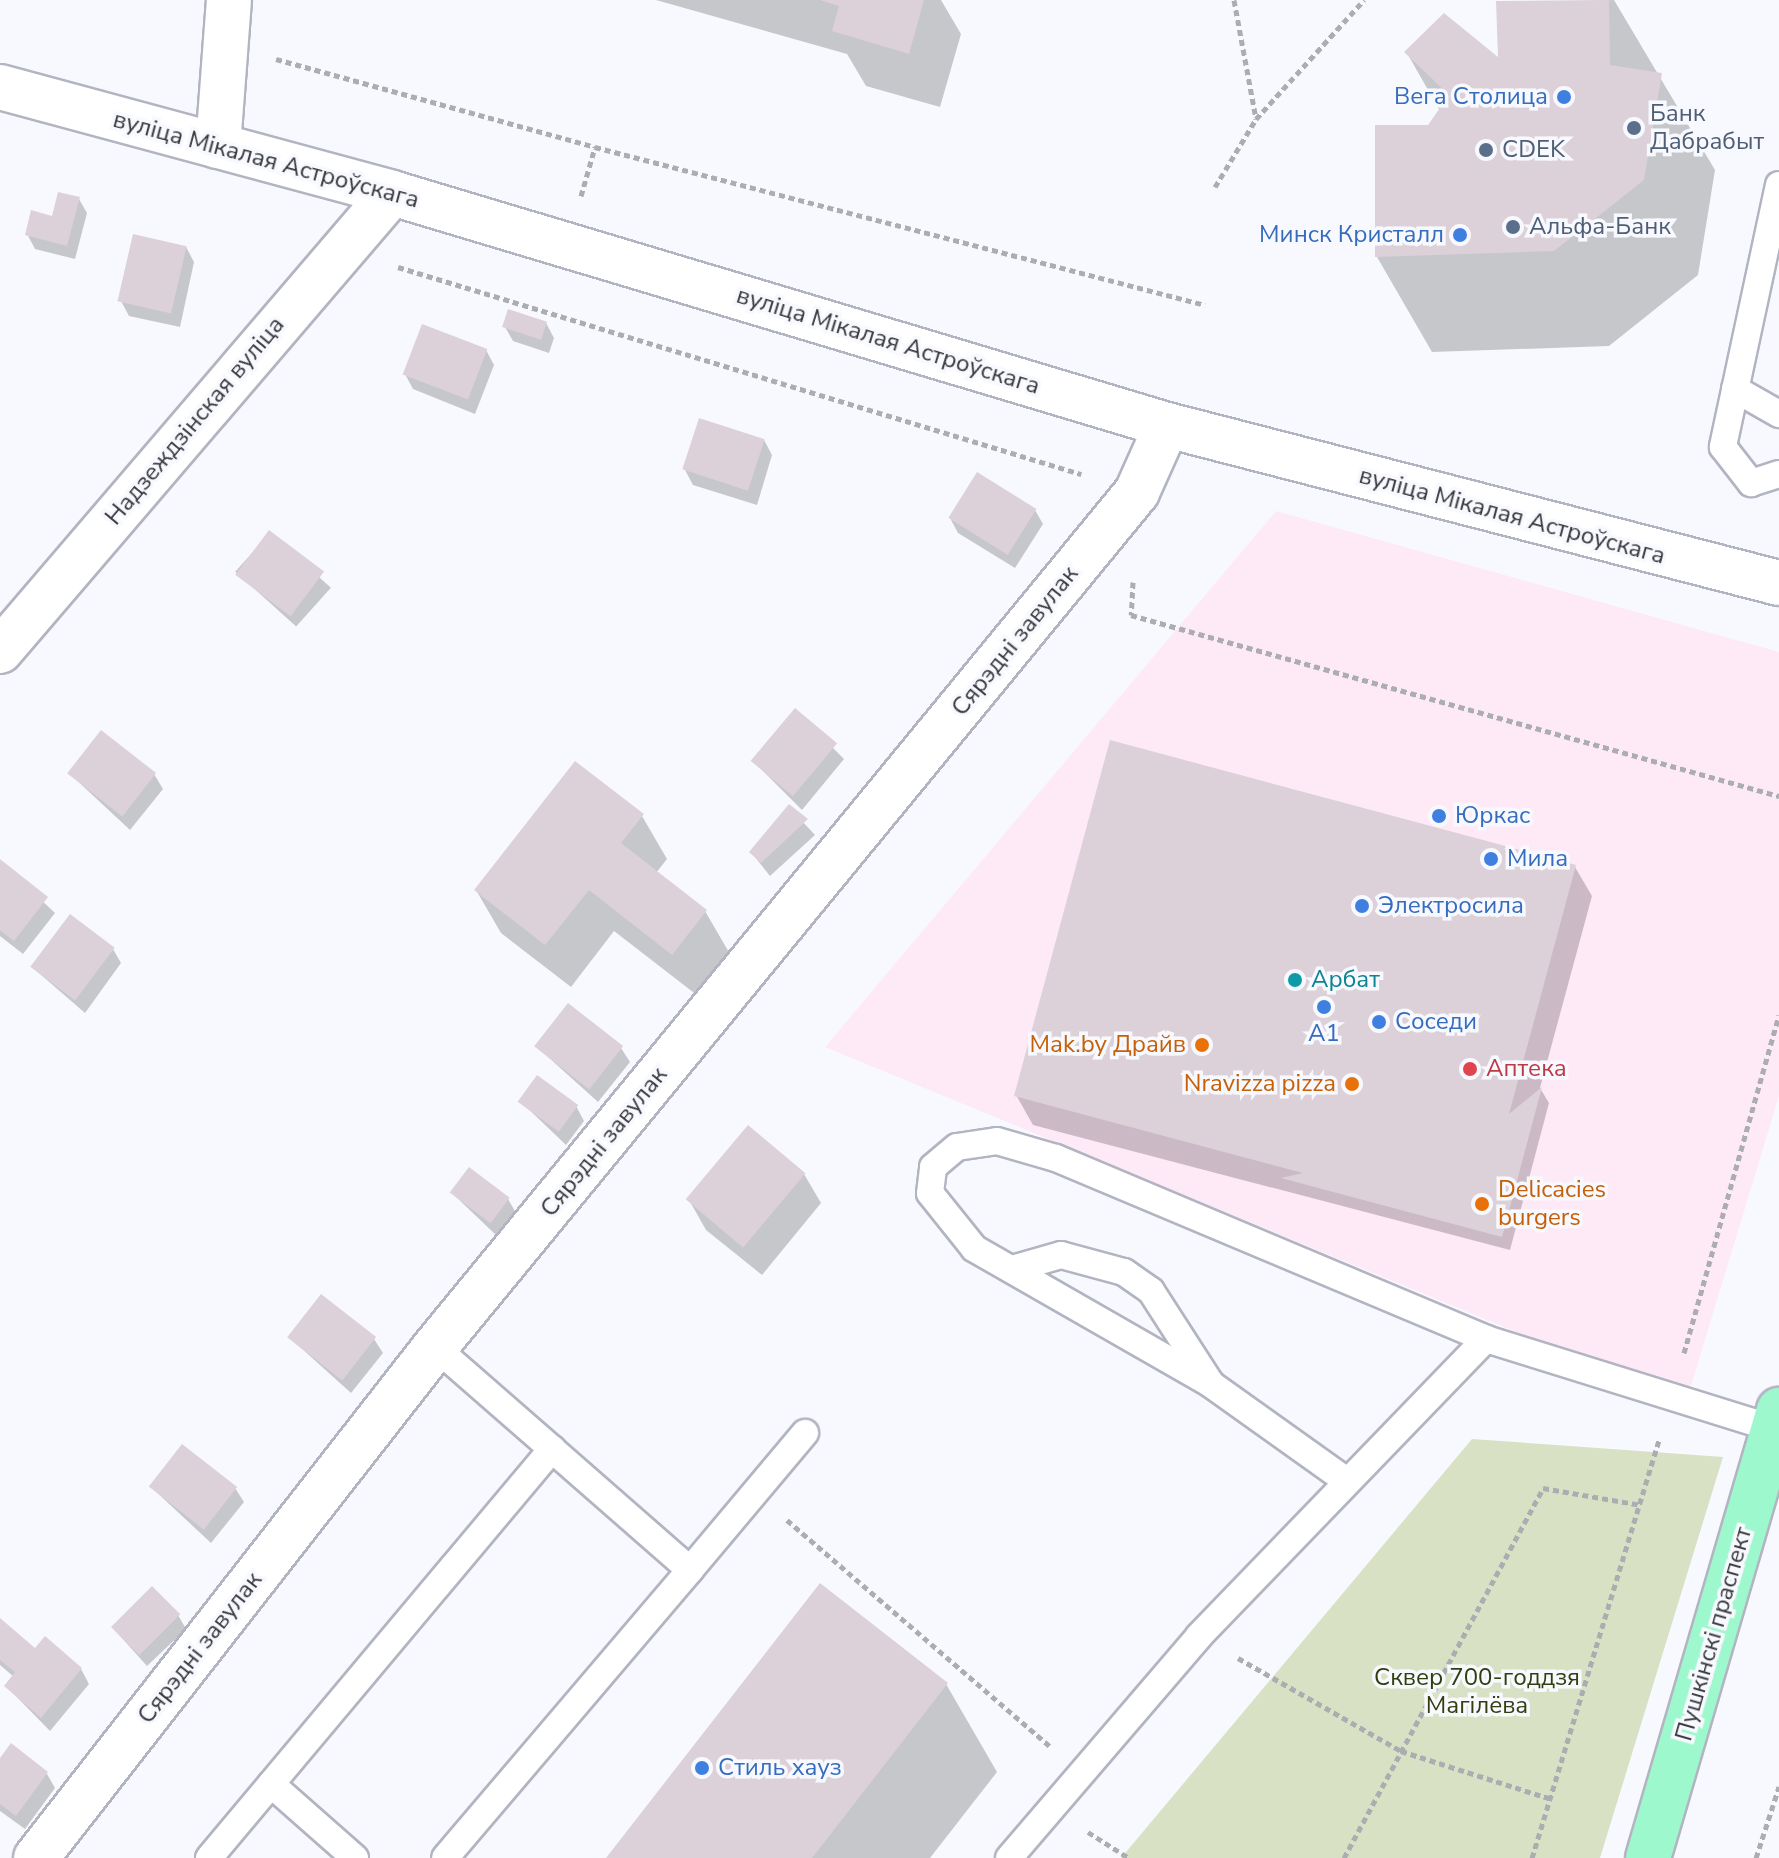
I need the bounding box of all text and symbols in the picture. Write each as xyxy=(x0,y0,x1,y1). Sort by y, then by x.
place label: Вега Столица xyxy=(1394,83,1548,111)
marker: Вега Столица xyxy=(1555,88,1573,106)
place label: Банк Дабрабыт xyxy=(1650,100,1764,156)
street label: вуліца Мікалая Астроўскага xyxy=(110,105,422,215)
marker: Банк Дабрабыт xyxy=(1625,119,1643,137)
place label: CDEK xyxy=(1502,136,1565,164)
marker: CDEK xyxy=(1477,141,1495,159)
place label: Альфа-Банк xyxy=(1529,213,1671,241)
marker: Альфа-Банк xyxy=(1504,218,1522,236)
place label: Минск Кристалл xyxy=(1259,221,1444,249)
marker: Минск Кристалл xyxy=(1451,226,1469,244)
street label: вуліца Мікалая Астроўскага xyxy=(733,281,1043,401)
street label: Надзеждзінская вуліца xyxy=(99,311,291,531)
street label: вуліца Мікалая Астроўскага xyxy=(1356,461,1668,571)
street label: Сярэдні завулак xyxy=(946,560,1084,722)
place label: Юркас xyxy=(1455,802,1530,830)
marker: Юркас xyxy=(1430,807,1448,825)
place label: Мила xyxy=(1507,845,1568,873)
marker: Мила xyxy=(1482,850,1500,868)
place label: Электросила xyxy=(1378,892,1524,920)
marker: Электросила xyxy=(1353,897,1371,915)
place label: Арбат xyxy=(1311,966,1380,994)
marker: Арбат xyxy=(1286,971,1304,989)
marker: A1 xyxy=(1315,998,1333,1016)
place label: Соседи xyxy=(1395,1008,1477,1036)
marker: Соседи xyxy=(1370,1013,1388,1031)
place label: A1 xyxy=(1308,1020,1340,1048)
place label: Маk.by Драйв xyxy=(1029,1031,1186,1059)
marker: Маk.by Драйв xyxy=(1193,1036,1211,1054)
place label: Аптека xyxy=(1486,1055,1567,1083)
marker: Аптека xyxy=(1461,1060,1479,1078)
street label: Сярэдні завулак xyxy=(535,1061,673,1223)
place label: Nravizza pizza xyxy=(1184,1070,1336,1098)
marker: Nravizza pizza xyxy=(1343,1075,1361,1093)
place label: Delicacies burgers xyxy=(1498,1176,1606,1232)
marker: Delicacies burgers xyxy=(1473,1195,1491,1213)
street label: Пушкінскі праспект xyxy=(1670,1524,1758,1744)
street label: Сярэдні завулак xyxy=(132,1566,268,1730)
park label: Сквер 700-годдзя Магілёва xyxy=(1374,1664,1580,1720)
place label: Стиль хауз xyxy=(718,1754,842,1782)
marker: Стиль хауз xyxy=(693,1759,711,1777)

